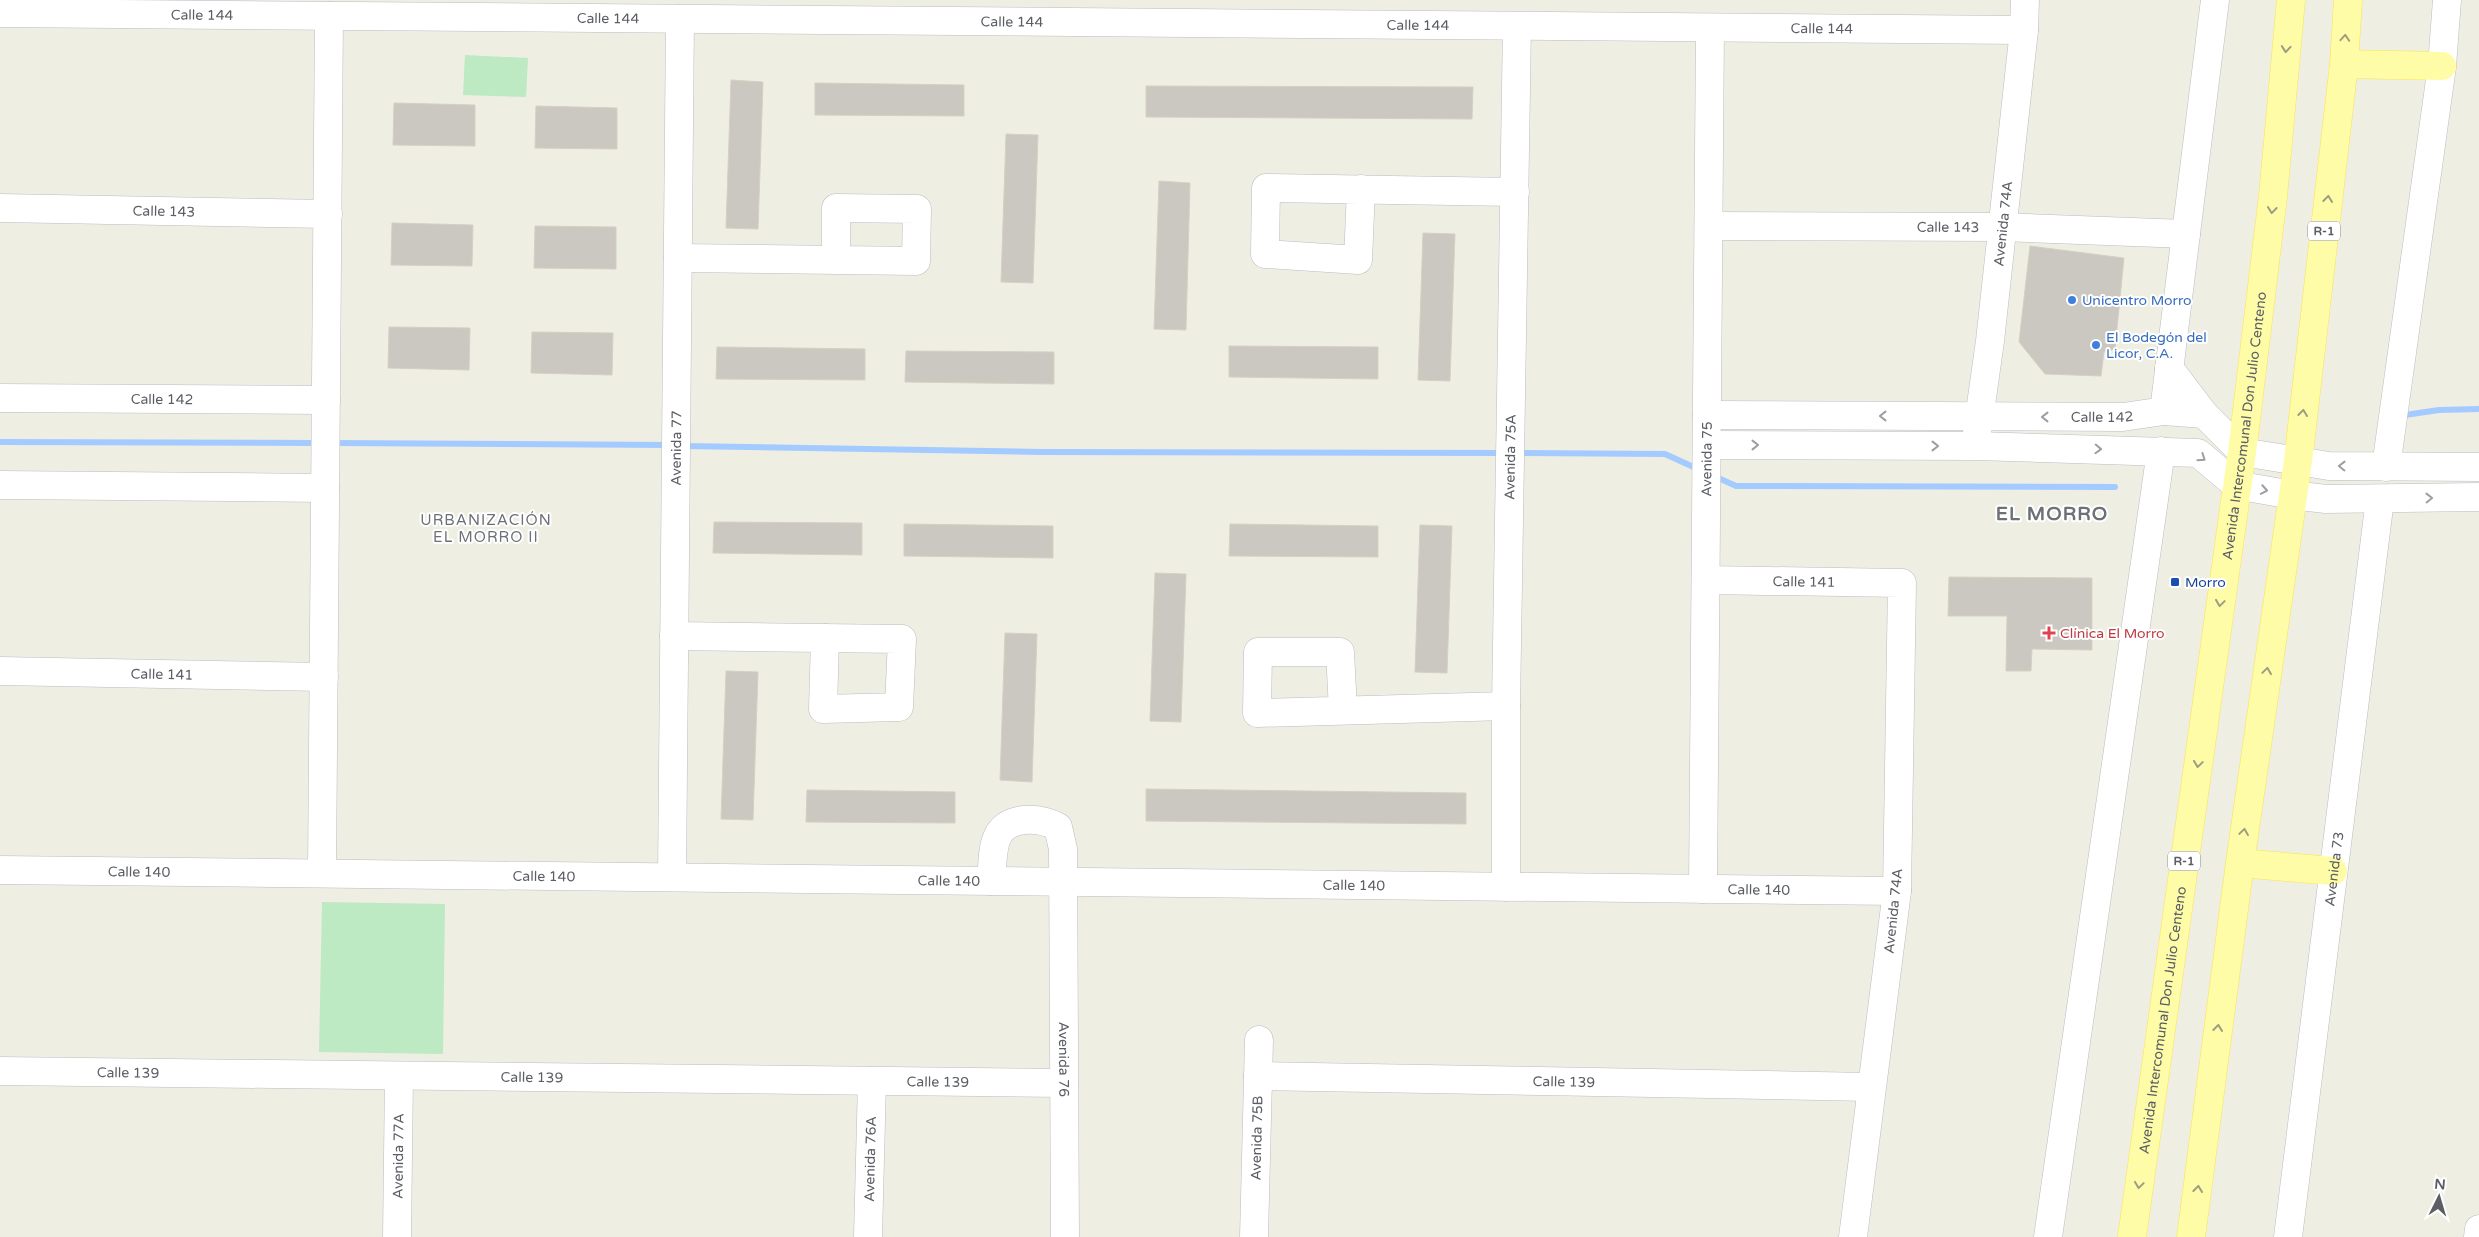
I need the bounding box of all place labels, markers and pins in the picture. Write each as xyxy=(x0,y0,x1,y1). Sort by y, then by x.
place label: Unicentro Morro xyxy=(2082,292,2192,309)
marker: Unicentro Morro xyxy=(2066,294,2078,306)
place label: El Bodegón del Licor, C.A. xyxy=(2106,329,2207,362)
marker: El Bodegón del Licor, C.A. xyxy=(2090,339,2102,351)
place label: Morro xyxy=(2185,574,2226,591)
marker: Morro xyxy=(2169,576,2181,588)
place label: Clínica El Morro xyxy=(2060,625,2165,642)
marker: Clínica El Morro xyxy=(2042,626,2056,640)

